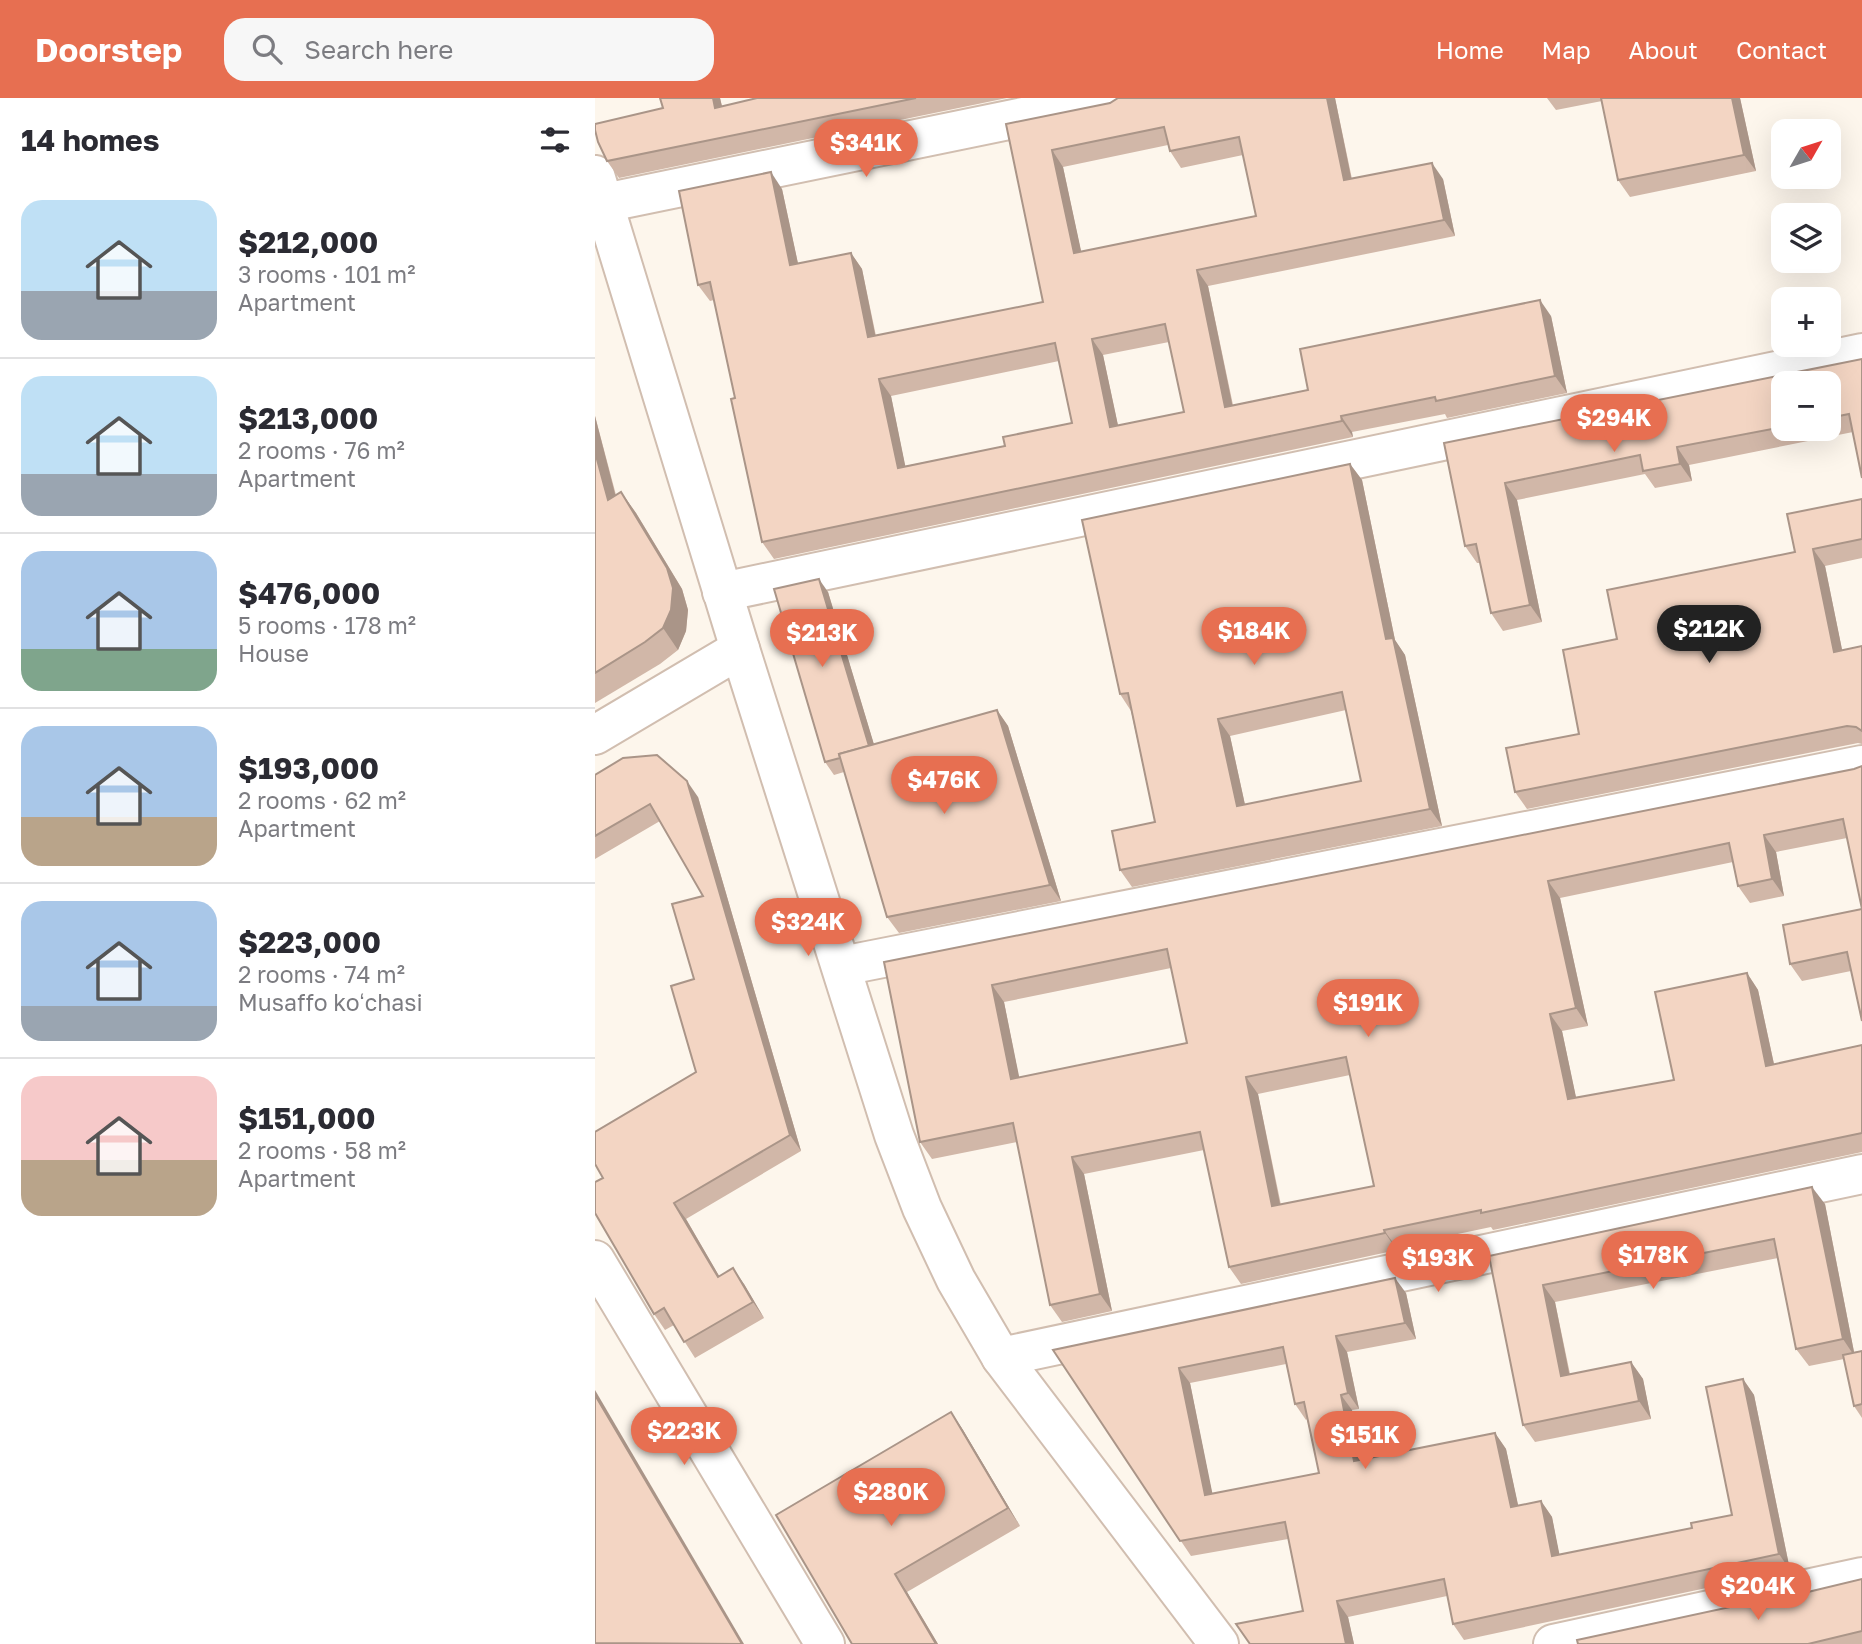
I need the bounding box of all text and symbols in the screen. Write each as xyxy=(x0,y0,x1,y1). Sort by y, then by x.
search box xyxy=(224,18,714,81)
text: Doorstep xyxy=(35,30,182,69)
icon: search xyxy=(248,30,286,68)
text: Search here xyxy=(304,34,453,65)
text: Home xyxy=(1436,35,1504,64)
text: Map xyxy=(1542,35,1591,64)
text: About xyxy=(1629,35,1698,64)
text: Contact xyxy=(1736,35,1827,64)
north arrow xyxy=(1771,119,1841,189)
map controls xyxy=(1771,119,1841,441)
pin: $341K xyxy=(817,120,915,179)
icon: filters xyxy=(536,121,574,159)
text: 14 homes xyxy=(21,122,160,158)
text: $341K xyxy=(830,128,902,156)
button: layers xyxy=(1771,203,1841,273)
text: $212,000 xyxy=(238,224,378,260)
icon: home xyxy=(77,228,161,312)
text: 3 rooms · 101 m² xyxy=(238,260,415,288)
button: + xyxy=(1771,287,1841,357)
text: Apartment xyxy=(238,288,356,316)
button: − xyxy=(1771,371,1841,441)
pin: $294K xyxy=(1565,394,1663,454)
text: $213,000 xyxy=(238,400,378,436)
text: $294K xyxy=(1576,403,1652,431)
icon: home xyxy=(77,404,161,488)
text: 2 rooms · 76 m² xyxy=(238,436,405,464)
text: Apartment xyxy=(238,464,356,492)
text: $476,000 xyxy=(238,575,380,611)
icon: home xyxy=(77,579,161,663)
pin: $212K xyxy=(1660,606,1758,665)
pin: $184K xyxy=(1205,608,1303,667)
pin: $213K xyxy=(773,610,871,669)
text: 5 rooms · 178 m² xyxy=(238,611,416,639)
text: $212K xyxy=(1673,614,1745,642)
text: $184K xyxy=(1217,616,1291,644)
text: $213K xyxy=(786,618,858,646)
text: House xyxy=(238,639,309,667)
text: $193,000 xyxy=(238,750,379,786)
icon: home xyxy=(77,754,161,838)
pin: $476K xyxy=(895,756,993,816)
text: $476K xyxy=(907,765,981,793)
text: 2 rooms · 62 m² xyxy=(238,786,406,814)
text: Apartment xyxy=(238,814,356,842)
pin: $324K xyxy=(759,898,857,958)
text: $324K xyxy=(771,907,845,935)
text: $223,000 xyxy=(238,924,381,960)
icon: home xyxy=(77,929,161,1013)
text: 2 rooms · 74 m² xyxy=(238,960,405,988)
pin: $191K xyxy=(1319,979,1417,1039)
text: Musaffo koʻchasi xyxy=(238,988,423,1016)
text: $191K xyxy=(1333,988,1403,1016)
text: $151,000 xyxy=(238,1100,375,1136)
icon: home xyxy=(77,1104,161,1188)
text: 2 rooms · 58 m² xyxy=(238,1136,406,1164)
text: Apartment xyxy=(238,1164,356,1192)
pin: $178K xyxy=(1604,1232,1702,1291)
pin: $193K xyxy=(1389,1234,1487,1294)
text: $178K xyxy=(1617,1240,1689,1268)
text: $193K xyxy=(1402,1243,1474,1271)
pin: $223K xyxy=(635,1408,733,1467)
pin: $151K xyxy=(1316,1412,1414,1471)
text: $223K xyxy=(647,1416,721,1444)
text: $151K xyxy=(1330,1420,1400,1448)
pin: $280K xyxy=(842,1468,940,1528)
text: $280K xyxy=(853,1477,929,1505)
pin: $204K xyxy=(1709,1562,1807,1622)
text: $204K xyxy=(1720,1571,1796,1599)

